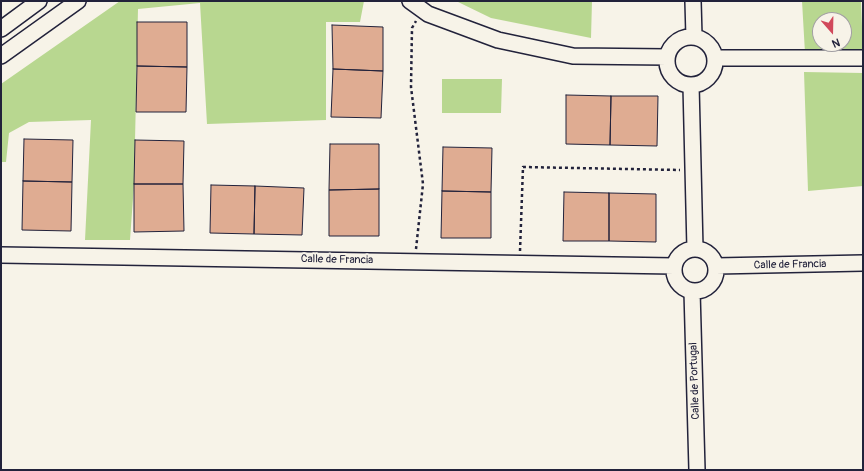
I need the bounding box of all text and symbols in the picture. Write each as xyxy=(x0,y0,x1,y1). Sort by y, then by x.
north arrow xyxy=(812,12,852,52)
text: N xyxy=(830,35,842,50)
street label: Calle de Francia xyxy=(301,253,373,267)
street label: Calle de Francia xyxy=(754,258,826,272)
street label: Calle de Portugal xyxy=(687,342,703,420)

